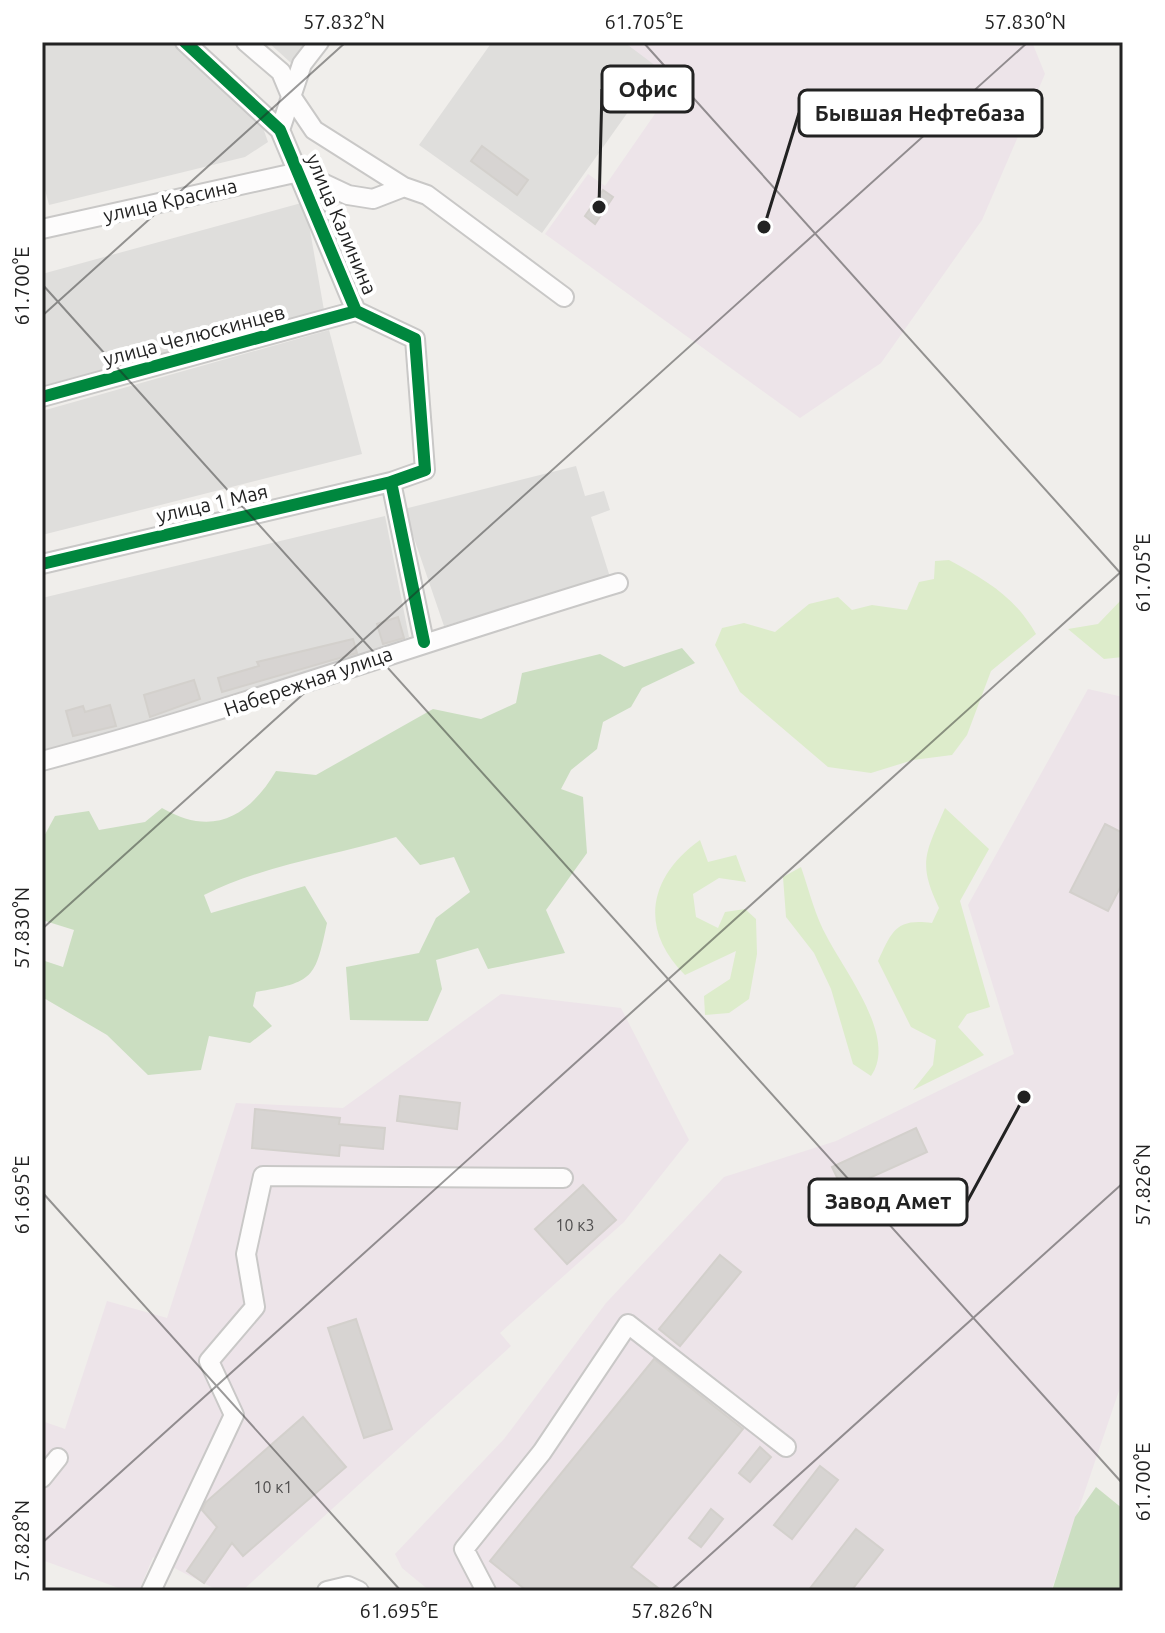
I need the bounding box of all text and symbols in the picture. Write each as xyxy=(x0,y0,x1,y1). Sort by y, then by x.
text: 57.832°N xyxy=(303,10,385,33)
text: 61.705°E xyxy=(605,10,684,33)
text: 57.830°N xyxy=(984,10,1066,33)
callout: Офис xyxy=(602,66,693,112)
text: Офис xyxy=(619,76,678,101)
callout: Бывшая Нефтебаза xyxy=(799,90,1042,136)
text: Бывшая Нефтебаза xyxy=(815,100,1025,125)
street label: улица Калинина xyxy=(302,150,382,298)
street label: улица Красина xyxy=(101,173,239,227)
text: 61.700°E xyxy=(10,247,33,326)
street label: улица Челюскинцев xyxy=(101,300,287,370)
street label: улица 1 Мая xyxy=(154,479,270,527)
text: 61.705°E xyxy=(1131,534,1154,613)
street label: Набережная улица xyxy=(221,641,395,721)
text: 57.830°N xyxy=(10,887,33,969)
text: 57.826°N xyxy=(1131,1144,1154,1226)
text: 61.695°E xyxy=(10,1156,33,1235)
callout: Завод Амет xyxy=(809,1179,967,1225)
text: Завод Амет xyxy=(825,1188,951,1213)
house number: 10 к3 xyxy=(556,1216,594,1234)
text: 61.700°E xyxy=(1131,1443,1154,1522)
house number: 10 к1 xyxy=(254,1478,292,1496)
text: 57.828°N xyxy=(10,1500,33,1582)
text: 61.695°E xyxy=(360,1599,439,1622)
text: 57.826°N xyxy=(631,1599,713,1622)

